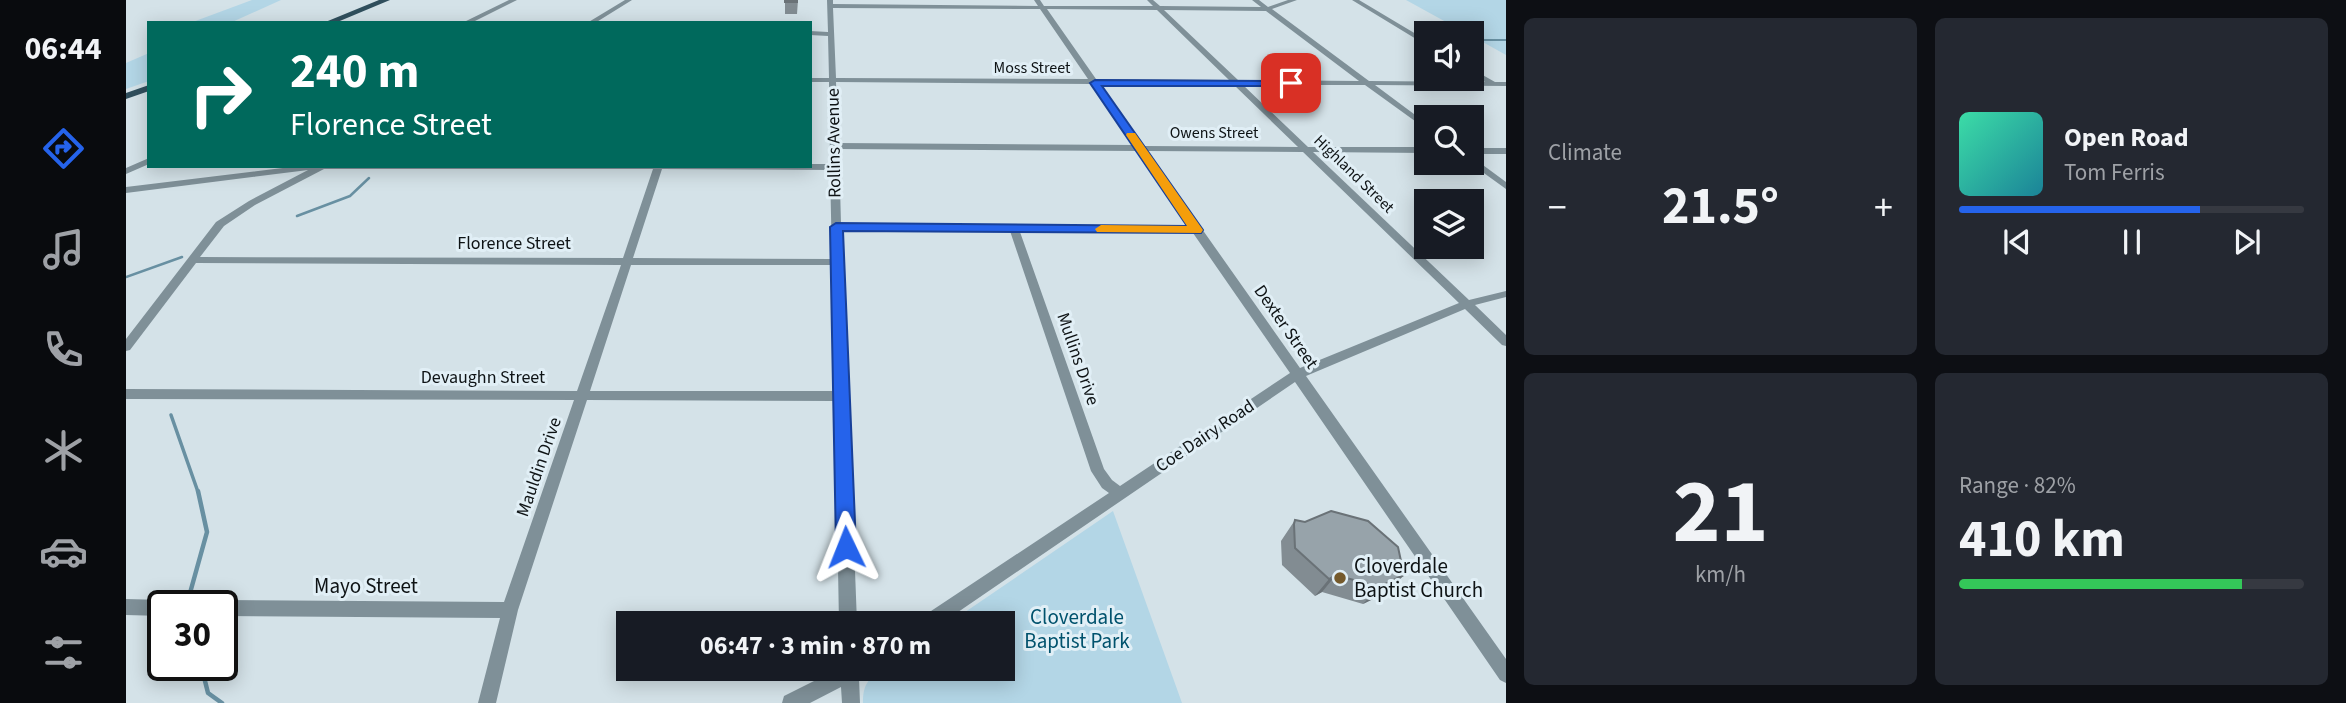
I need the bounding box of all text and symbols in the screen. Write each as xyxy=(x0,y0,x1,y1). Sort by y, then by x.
map controls xyxy=(1414,21,1484,259)
button: sound xyxy=(1414,21,1484,91)
text: 06:44 xyxy=(24,26,102,72)
text: 240 m xyxy=(290,37,419,107)
icon: right xyxy=(175,49,266,140)
pin xyxy=(1261,53,1321,113)
street label: Moss Street xyxy=(994,57,1071,79)
icon: arrive xyxy=(1272,64,1310,102)
street label: Rollins Avenue xyxy=(821,88,847,198)
text: Florence Street xyxy=(290,102,492,148)
button: search xyxy=(1414,105,1484,175)
text: Open Road xyxy=(2064,119,2189,156)
street label: Owens Street xyxy=(1170,122,1259,144)
icon: directions xyxy=(39,124,88,173)
street label: Highland Street xyxy=(1309,130,1400,219)
text: Climate xyxy=(1548,136,1622,169)
text: Tom Ferris xyxy=(2064,156,2165,189)
text: 21.5° xyxy=(1662,170,1779,244)
text: − xyxy=(1548,181,1567,235)
text: + xyxy=(1874,181,1893,235)
button: layers xyxy=(1414,189,1484,259)
icon: previous xyxy=(1998,223,2036,261)
icon: pause xyxy=(2113,223,2151,261)
icon: next xyxy=(2228,223,2266,261)
icon: music xyxy=(39,225,88,274)
street label: Florence Street xyxy=(457,231,571,256)
street label: Dexter Street xyxy=(1248,280,1324,374)
street label: Mullins Drive xyxy=(1050,309,1106,409)
icon: phone xyxy=(39,325,88,374)
street label: Devaughn Street xyxy=(421,365,545,390)
street label: Coe Dairy Road xyxy=(1151,394,1259,478)
street label: Mauldin Drive xyxy=(510,414,568,520)
icon: climate xyxy=(39,426,88,475)
text: 21 xyxy=(1672,448,1769,577)
text: Range · 82% xyxy=(1959,469,2076,502)
text: 410 km xyxy=(1959,503,2125,577)
position arrow xyxy=(809,510,883,584)
icon: car xyxy=(39,527,88,576)
place label: Cloverdale Baptist Church xyxy=(1354,551,1483,605)
text: km/h xyxy=(1695,558,1746,591)
marker: Cloverdale Baptist Church xyxy=(1332,570,1348,586)
street label: Mayo Street xyxy=(314,571,418,601)
speed limit sign: 30 xyxy=(147,590,238,681)
park label: Cloverdale Baptist Park xyxy=(1024,602,1130,656)
text: 06:47 · 3 min · 870 m xyxy=(700,627,931,664)
icon: filters xyxy=(39,628,88,677)

